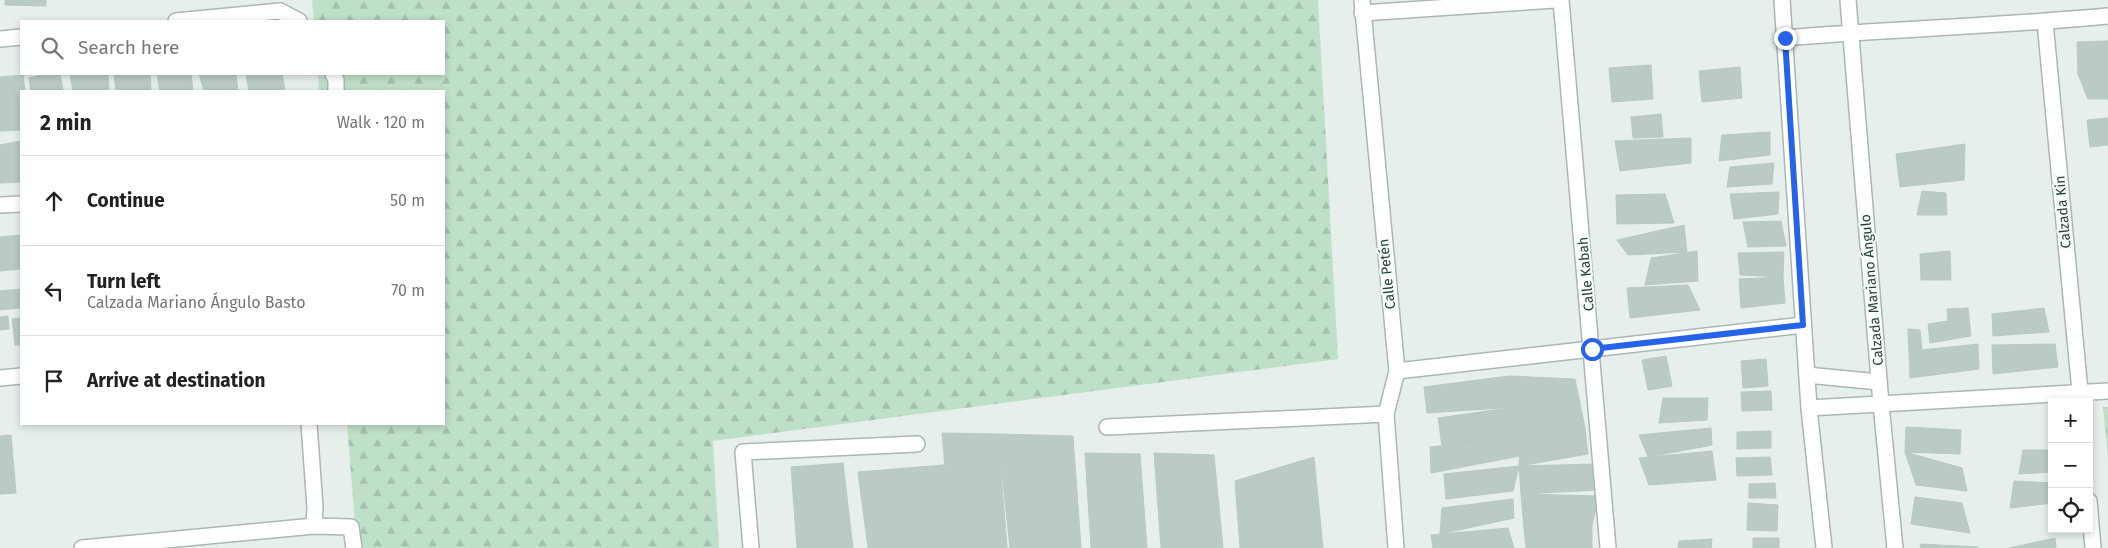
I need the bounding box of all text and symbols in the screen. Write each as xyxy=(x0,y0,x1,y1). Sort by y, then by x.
search box xyxy=(20,20,445,75)
route end xyxy=(1774,27,1797,50)
icon: search xyxy=(38,34,66,62)
text: Search here xyxy=(78,36,179,59)
text: 2 min xyxy=(40,110,92,136)
text: Walk · 120 m xyxy=(337,113,425,132)
street label: Calzada Kin xyxy=(2051,175,2075,249)
icon: ahead xyxy=(40,187,68,215)
text: Continue xyxy=(87,189,165,212)
text: 50 m xyxy=(390,191,425,210)
street label: Calzada Mariano Ángulo xyxy=(1856,214,1887,367)
street label: Calle Kabah xyxy=(1574,236,1598,312)
street label: Calle Petén xyxy=(1375,238,1399,310)
text: Turn left xyxy=(87,270,161,293)
icon: left xyxy=(40,277,68,305)
text: 70 m xyxy=(391,281,425,300)
text: Calzada Mariano Ángulo Basto xyxy=(87,293,306,312)
route start xyxy=(1581,338,1604,361)
icon: arrive xyxy=(40,367,68,395)
text: Arrive at destination xyxy=(87,369,266,392)
map controls xyxy=(2048,398,2093,533)
button: + xyxy=(2048,398,2093,443)
button: − xyxy=(2048,443,2093,488)
button: locate xyxy=(2048,488,2093,533)

